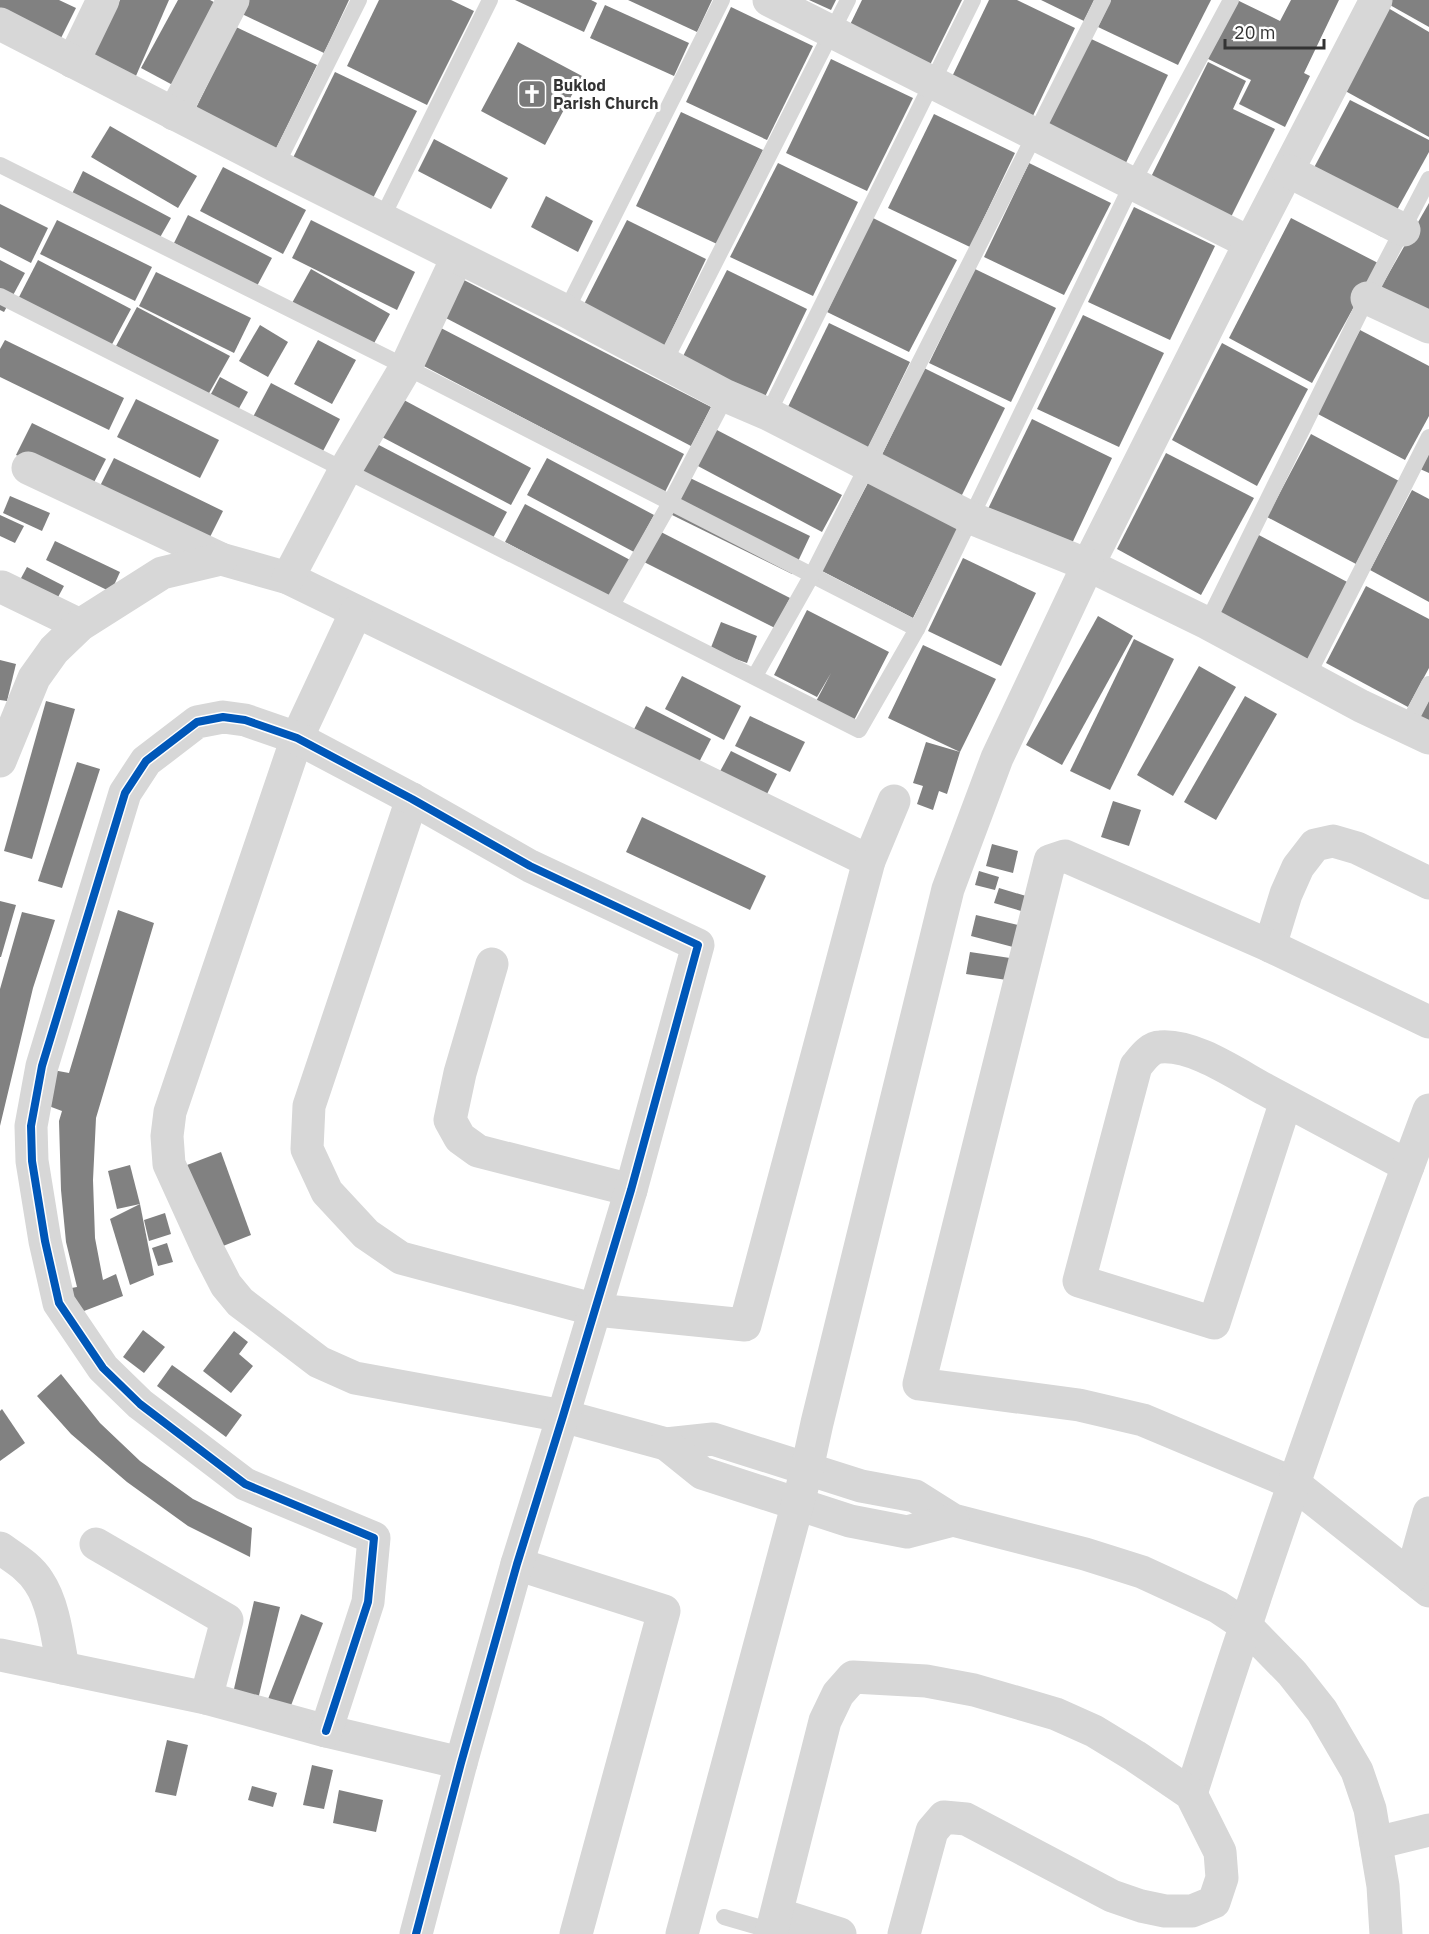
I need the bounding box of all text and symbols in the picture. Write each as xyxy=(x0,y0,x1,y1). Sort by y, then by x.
scale bar xyxy=(1225,12,1324,50)
text: 20 m xyxy=(1234,21,1276,44)
place label: Buklod Parish Church xyxy=(553,75,658,113)
church icon: Buklod Parish Church xyxy=(516,78,548,110)

